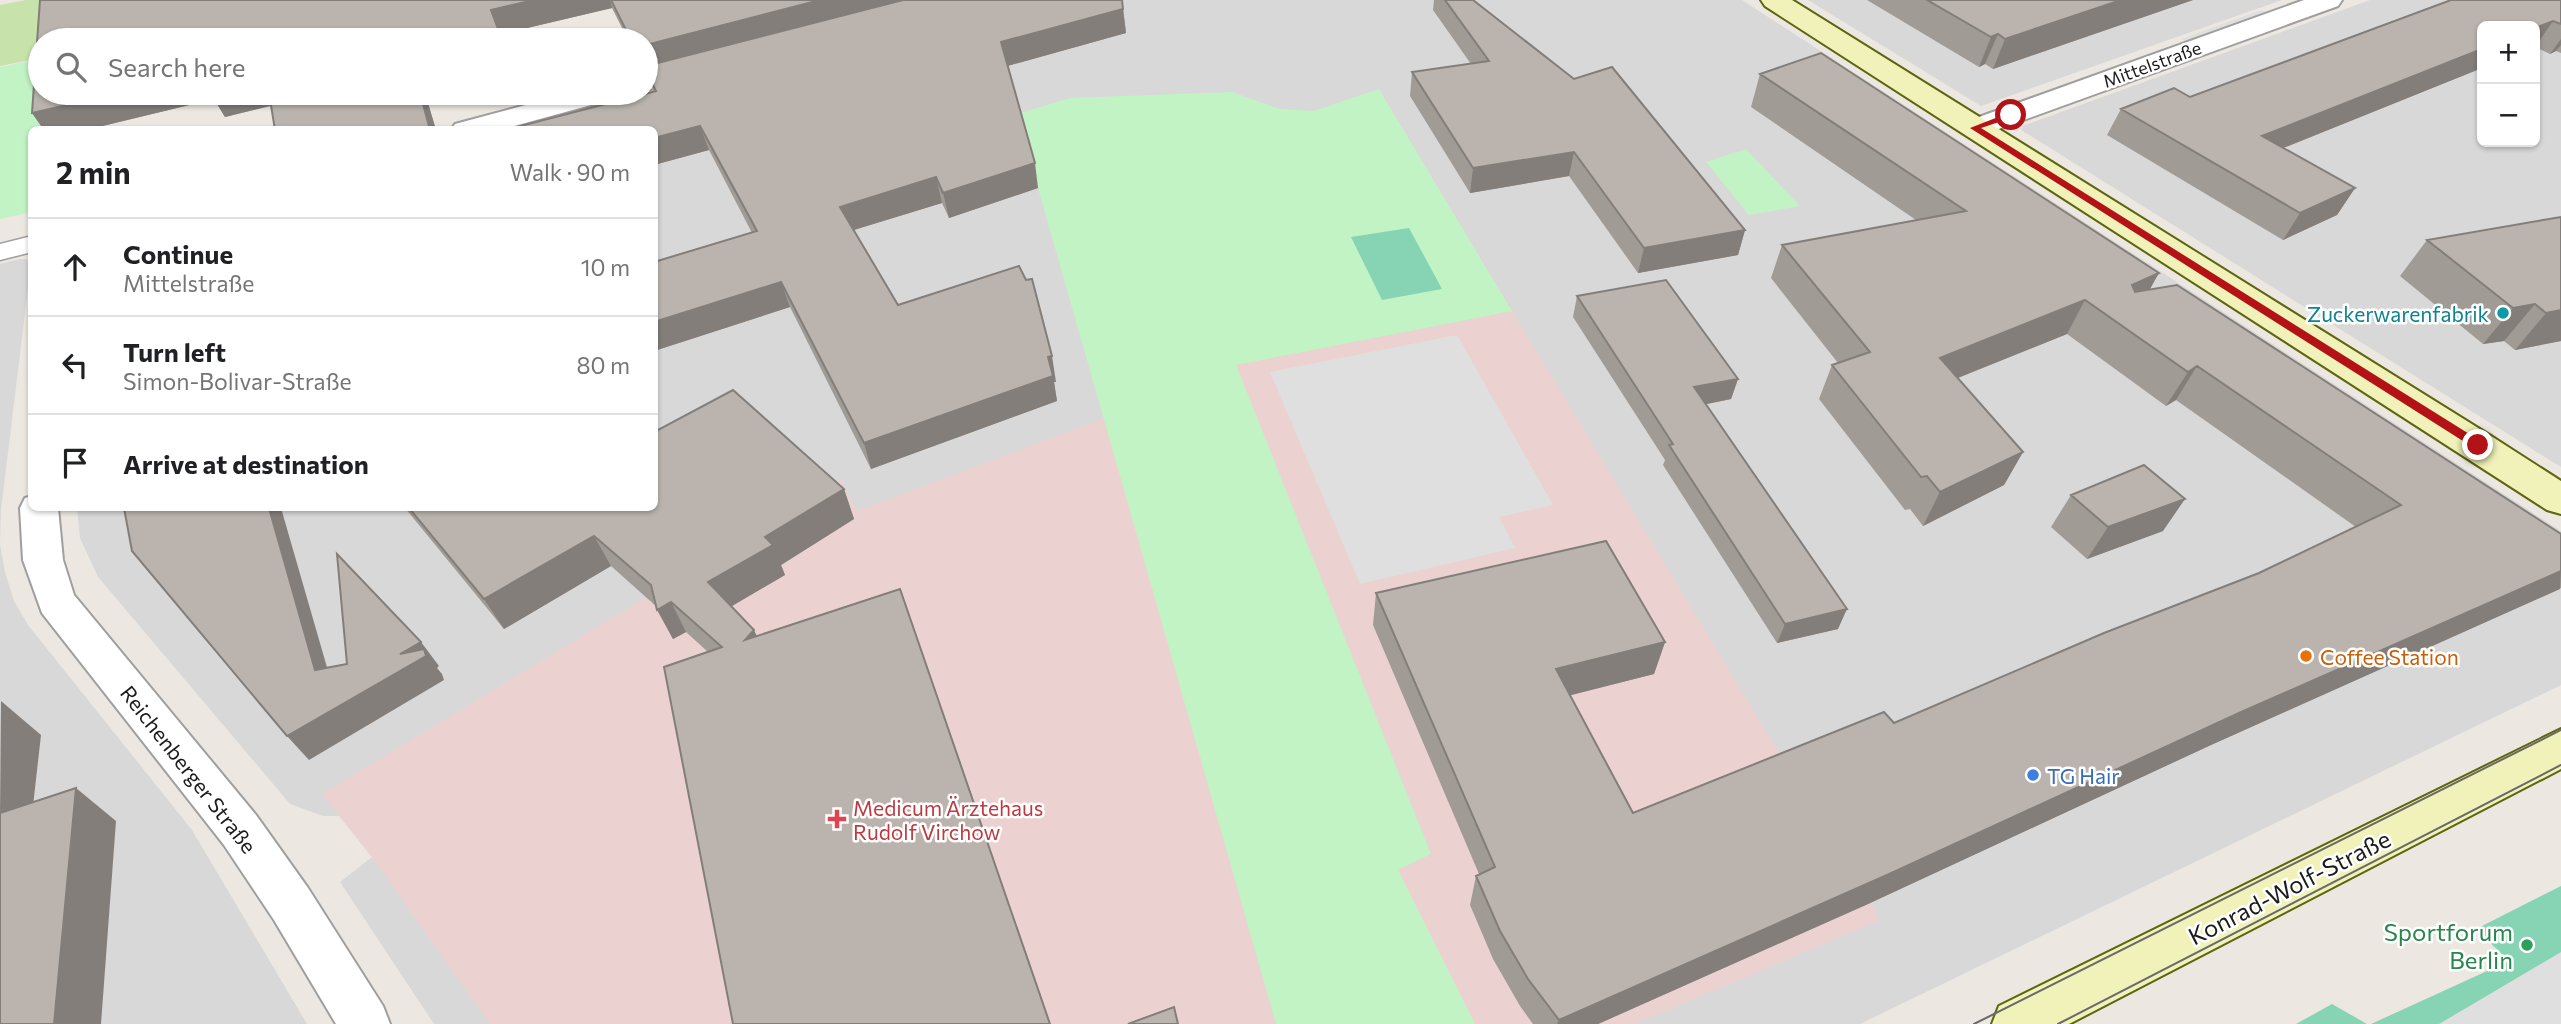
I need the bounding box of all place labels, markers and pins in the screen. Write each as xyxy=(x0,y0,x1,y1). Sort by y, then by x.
place label: Zuckerwarenfabrik xyxy=(2307,301,2489,326)
marker: Zuckerwarenfabrik xyxy=(2495,305,2511,321)
place label: Coffee Station xyxy=(2320,644,2459,669)
marker: Coffee Station xyxy=(2298,648,2314,664)
place label: TG Hair xyxy=(2047,763,2120,788)
marker: TG Hair xyxy=(2025,767,2041,783)
place label: Medicum Ärztehaus Rudolf Virchow xyxy=(853,795,1043,844)
marker: Medicum Ärztehaus Rudolf Virchow xyxy=(827,809,847,829)
place label: Sportforum Berlin xyxy=(2384,917,2513,974)
marker: Sportforum Berlin xyxy=(2519,937,2535,953)

